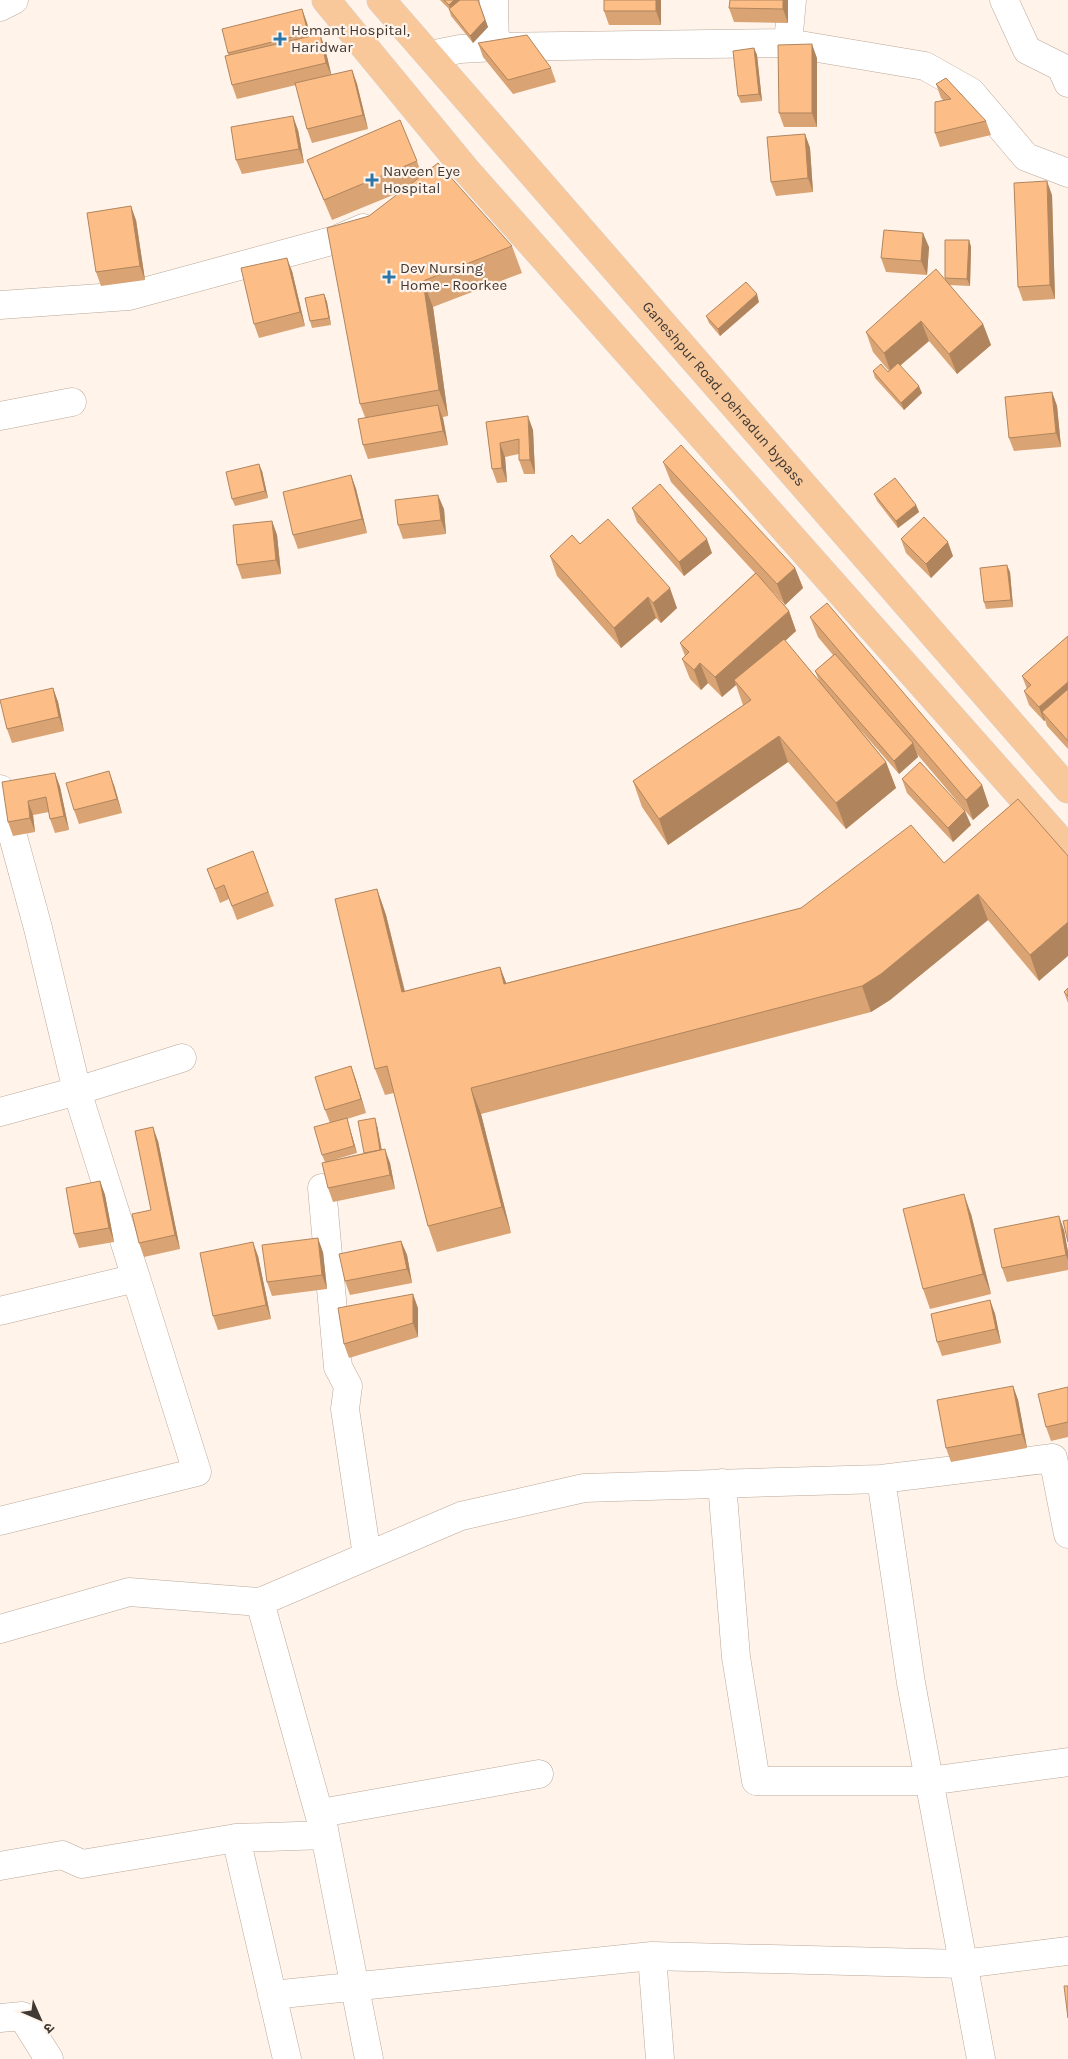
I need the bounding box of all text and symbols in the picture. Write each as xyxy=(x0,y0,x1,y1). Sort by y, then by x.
place label: Hemant Hospital, Haridwar xyxy=(291,21,410,56)
marker: Hemant Hospital, Haridwar xyxy=(273,32,287,46)
place label: Naveen Eye Hospital xyxy=(383,162,460,197)
marker: Naveen Eye Hospital xyxy=(365,173,379,187)
place label: Dev Nursing Home - Roorkee xyxy=(400,259,507,294)
marker: Dev Nursing Home - Roorkee xyxy=(382,270,396,284)
street label: Ganeshpur Road, Dehradun bypass xyxy=(638,297,809,490)
north arrow xyxy=(15,1994,65,2044)
text: उ xyxy=(39,2019,58,2037)

